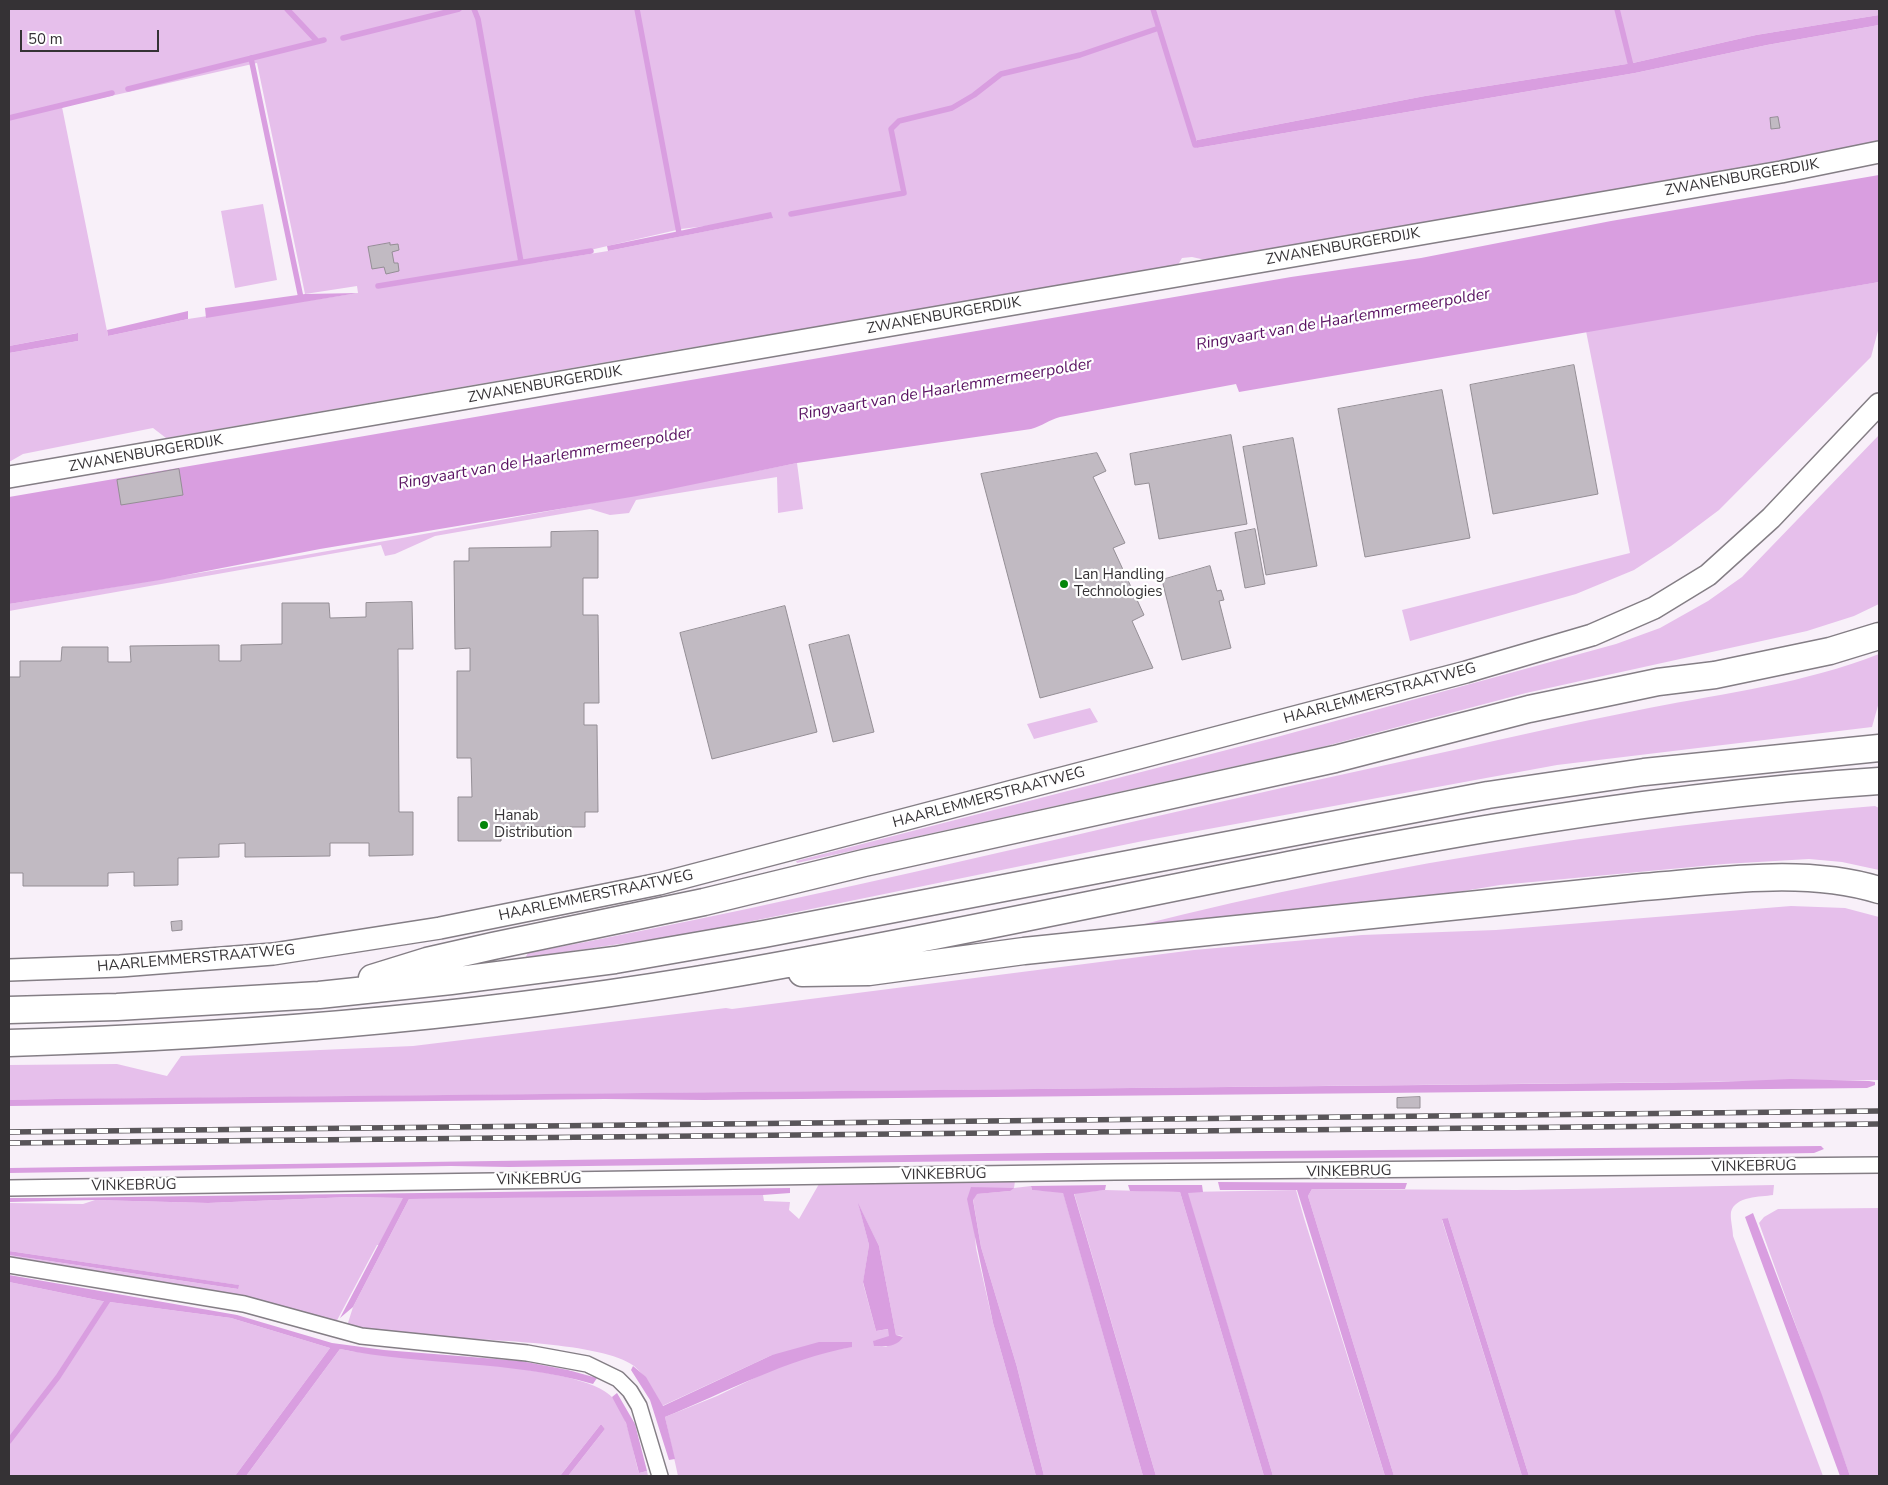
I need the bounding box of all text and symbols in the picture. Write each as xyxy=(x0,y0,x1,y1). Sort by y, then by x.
scale bar xyxy=(22,20,161,52)
text: 50 m xyxy=(28,29,63,49)
street label: ZWANENBURGERDIJK xyxy=(1664,156,1820,200)
street label: ZWANENBURGERDIJK xyxy=(1265,225,1421,269)
water label: Ringvaart van de Haarlemmermeerpolder xyxy=(1195,285,1491,355)
street label: ZWANENBURGERDIJK xyxy=(866,294,1022,338)
water label: Ringvaart van de Haarlemmermeerpolder xyxy=(797,355,1093,425)
street label: ZWANENBURGERDIJK xyxy=(467,363,623,407)
water label: Ringvaart van de Haarlemmermeerpolder xyxy=(397,424,693,494)
street label: ZWANENBURGERDIJK xyxy=(68,432,224,476)
place label: Lan Handling Technologies xyxy=(1074,566,1164,601)
marker: Lan Handling Technologies xyxy=(1058,578,1070,590)
street label: HAARLEMMERSTRAATWEG xyxy=(1282,660,1478,728)
street label: HAARLEMMERSTRAATWEG xyxy=(891,764,1087,832)
place label: Hanab Distribution xyxy=(494,807,573,842)
marker: Hanab Distribution xyxy=(478,819,490,831)
street label: HAARLEMMERSTRAATWEG xyxy=(497,867,695,925)
street label: HAARLEMMERSTRAATWEG xyxy=(96,941,296,977)
street label: VINKEBRUG xyxy=(1711,1157,1797,1177)
street label: VINKEBRUG xyxy=(1306,1162,1392,1182)
street label: VINKEBRUG xyxy=(901,1165,987,1185)
street label: VINKEBRUG xyxy=(496,1170,582,1190)
street label: VINKEBRUG xyxy=(91,1176,177,1196)

